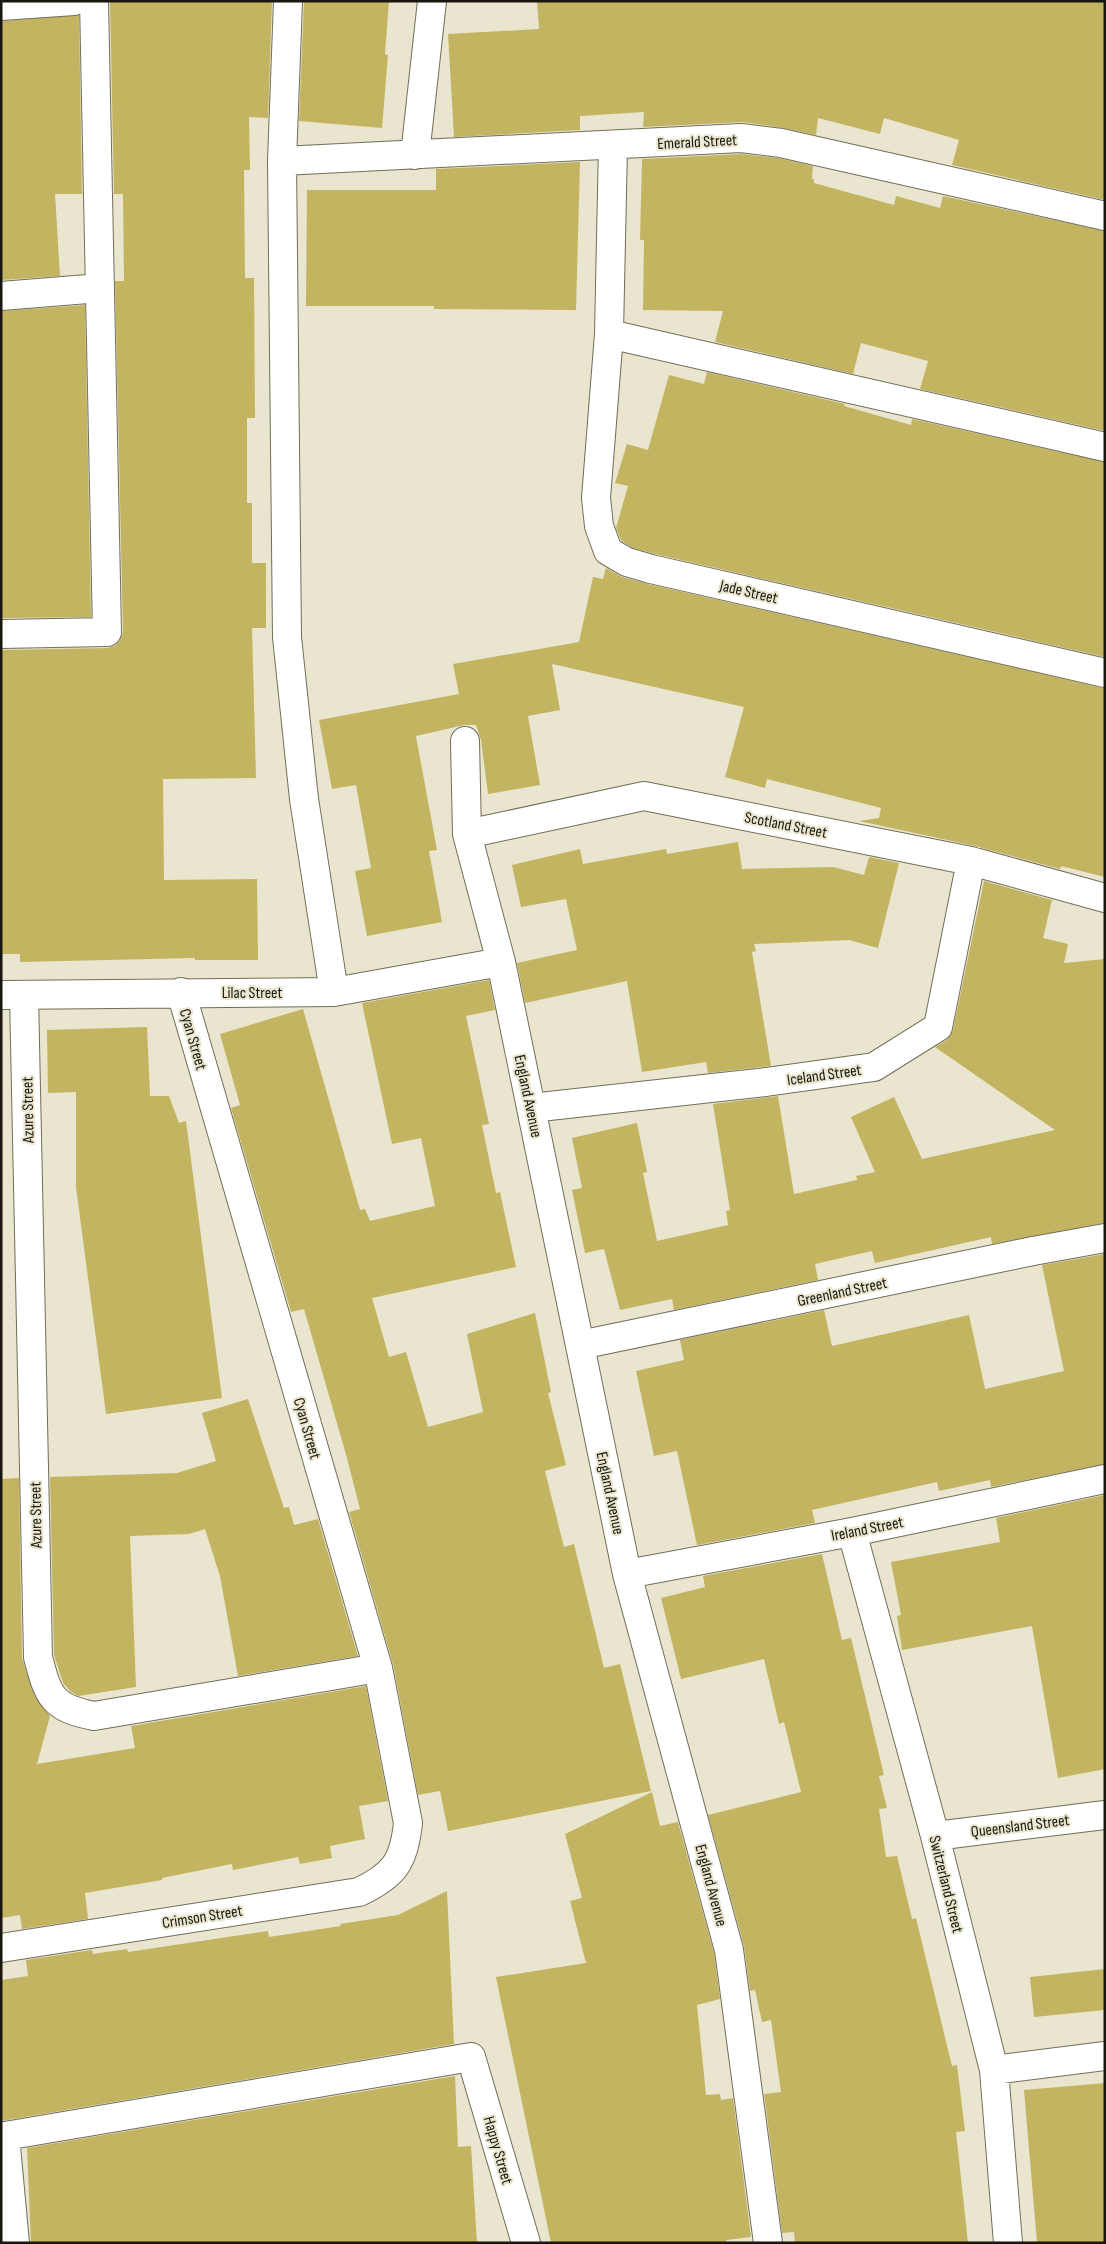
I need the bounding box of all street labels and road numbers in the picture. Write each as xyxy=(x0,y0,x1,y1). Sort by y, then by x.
street label: Emerald Street xyxy=(657,131,738,154)
street label: Jade Street xyxy=(717,576,780,608)
street label: Scotland Street xyxy=(743,808,829,843)
street label: Lilac Street xyxy=(222,984,282,1003)
street label: Cyan Street xyxy=(175,1007,210,1072)
street label: England Avenue xyxy=(509,1053,546,1139)
street label: Iceland Street xyxy=(786,1061,863,1090)
street label: Azure Street xyxy=(18,1076,39,1144)
street label: Greenland Street xyxy=(796,1274,889,1311)
street label: Cyan Street xyxy=(289,1396,324,1461)
street label: England Avenue xyxy=(591,1450,628,1536)
street label: Azure Street xyxy=(26,1481,47,1549)
street label: Ireland Street xyxy=(830,1513,905,1546)
street label: Queensland Street xyxy=(970,1811,1071,1842)
street label: Switzerland Street xyxy=(924,1834,967,1935)
street label: England Avenue xyxy=(690,1842,731,1928)
street label: Crimson Street xyxy=(161,1902,244,1933)
street label: Happy Street xyxy=(479,2114,516,2187)

